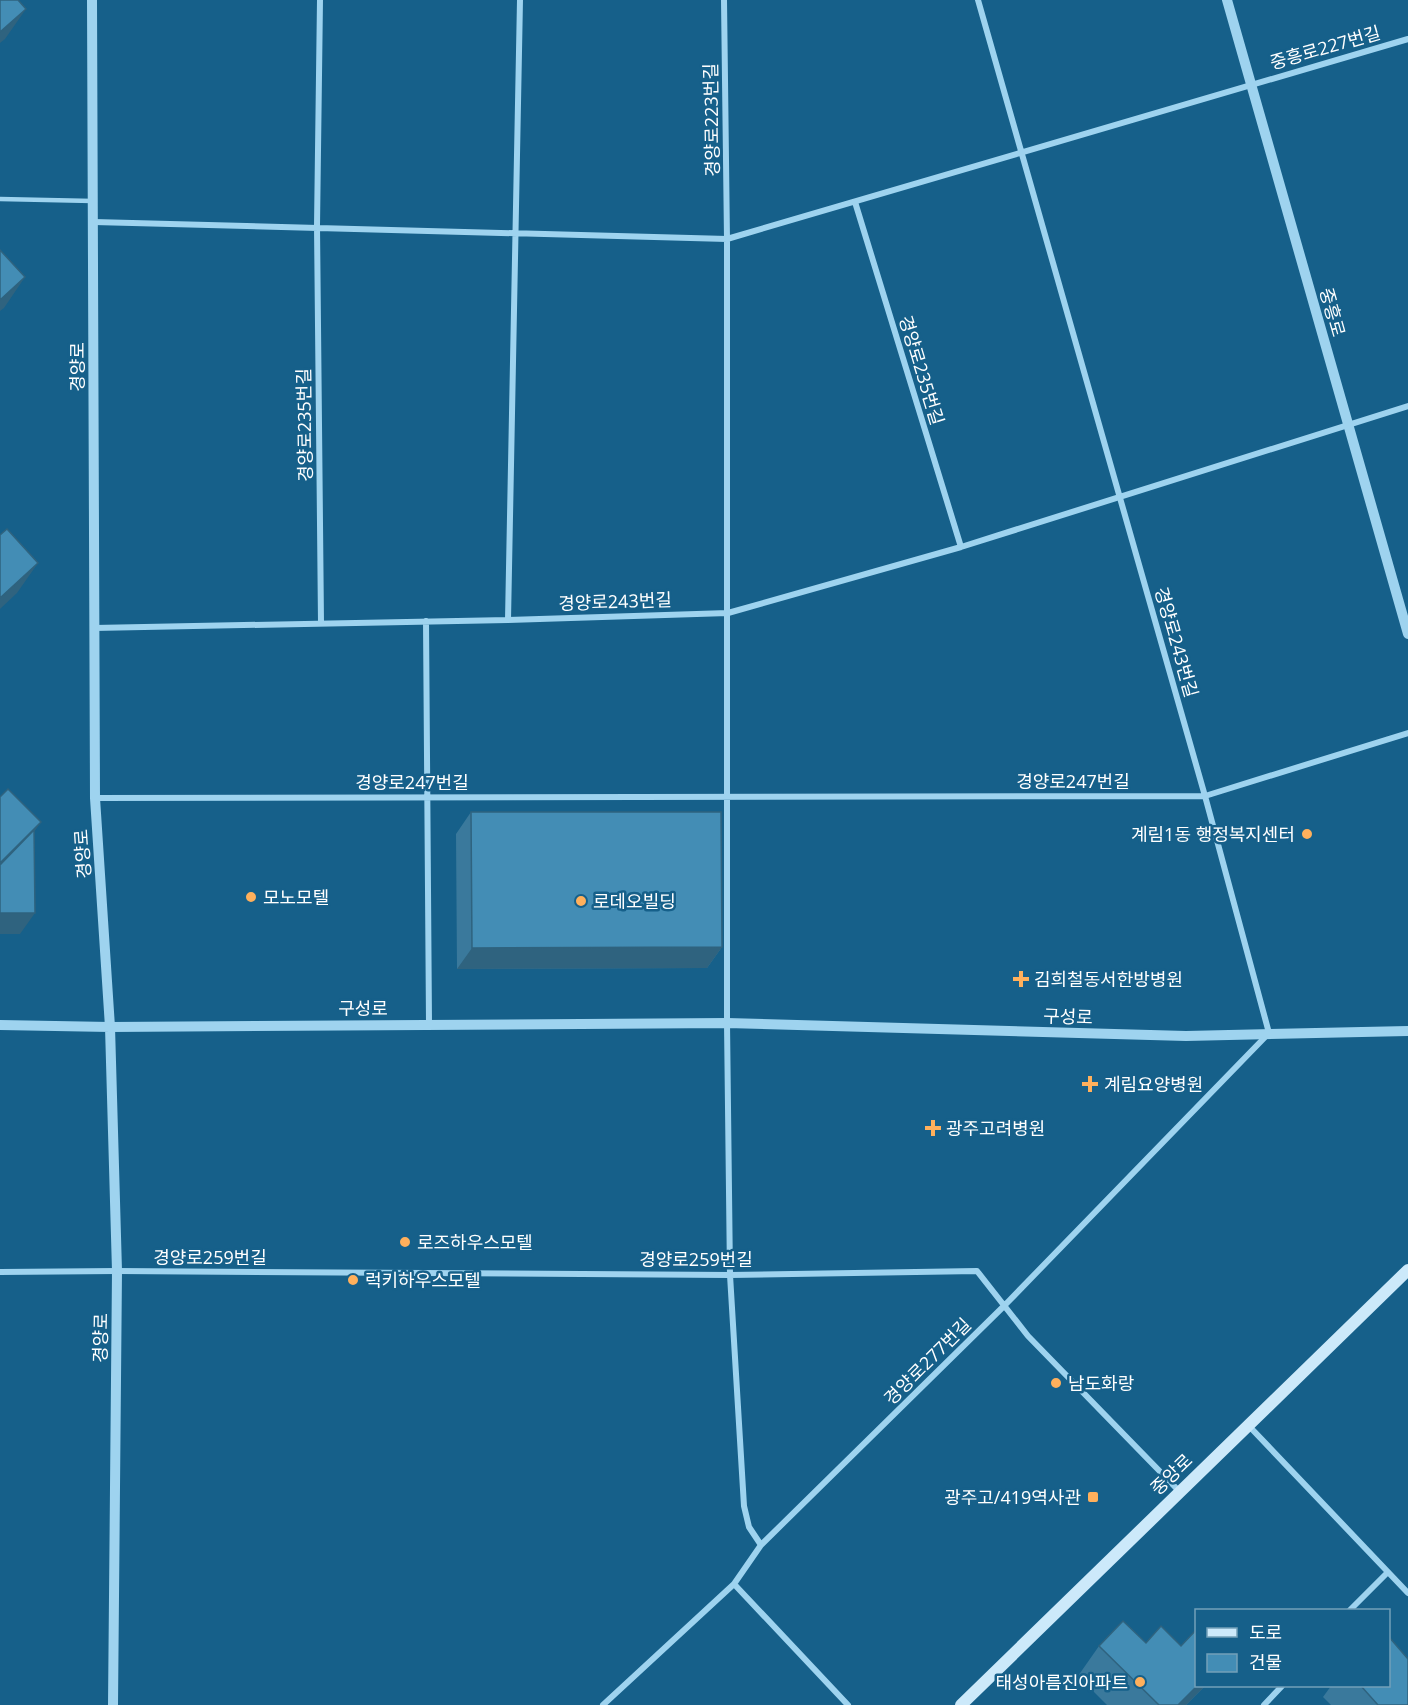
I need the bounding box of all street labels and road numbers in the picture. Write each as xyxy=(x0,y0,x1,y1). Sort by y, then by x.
street label: 중흥로227번길 xyxy=(1267,20,1383,74)
street label: 경양로223번길 xyxy=(698,63,724,177)
street label: 중흥로 xyxy=(1315,285,1351,339)
street label: 경양로235번길 xyxy=(894,312,950,428)
street label: 경양로 xyxy=(65,342,89,392)
street label: 경양로235번길 xyxy=(291,368,317,482)
street label: 경양로243번길 xyxy=(1150,584,1204,700)
street label: 경양로243번길 xyxy=(558,587,672,615)
street label: 경양로247번길 xyxy=(1016,769,1130,793)
street label: 경양로247번길 xyxy=(355,770,469,794)
street label: 경양로 xyxy=(68,828,96,880)
street label: 구성로 xyxy=(338,996,388,1020)
street label: 구성로 xyxy=(1043,1003,1093,1029)
street label: 경양로259번길 xyxy=(153,1245,267,1269)
street label: 경양로259번길 xyxy=(639,1247,753,1271)
street label: 경양로277번길 xyxy=(878,1312,976,1410)
street label: 경양로 xyxy=(88,1313,112,1363)
street label: 중앙로 xyxy=(1145,1448,1197,1500)

